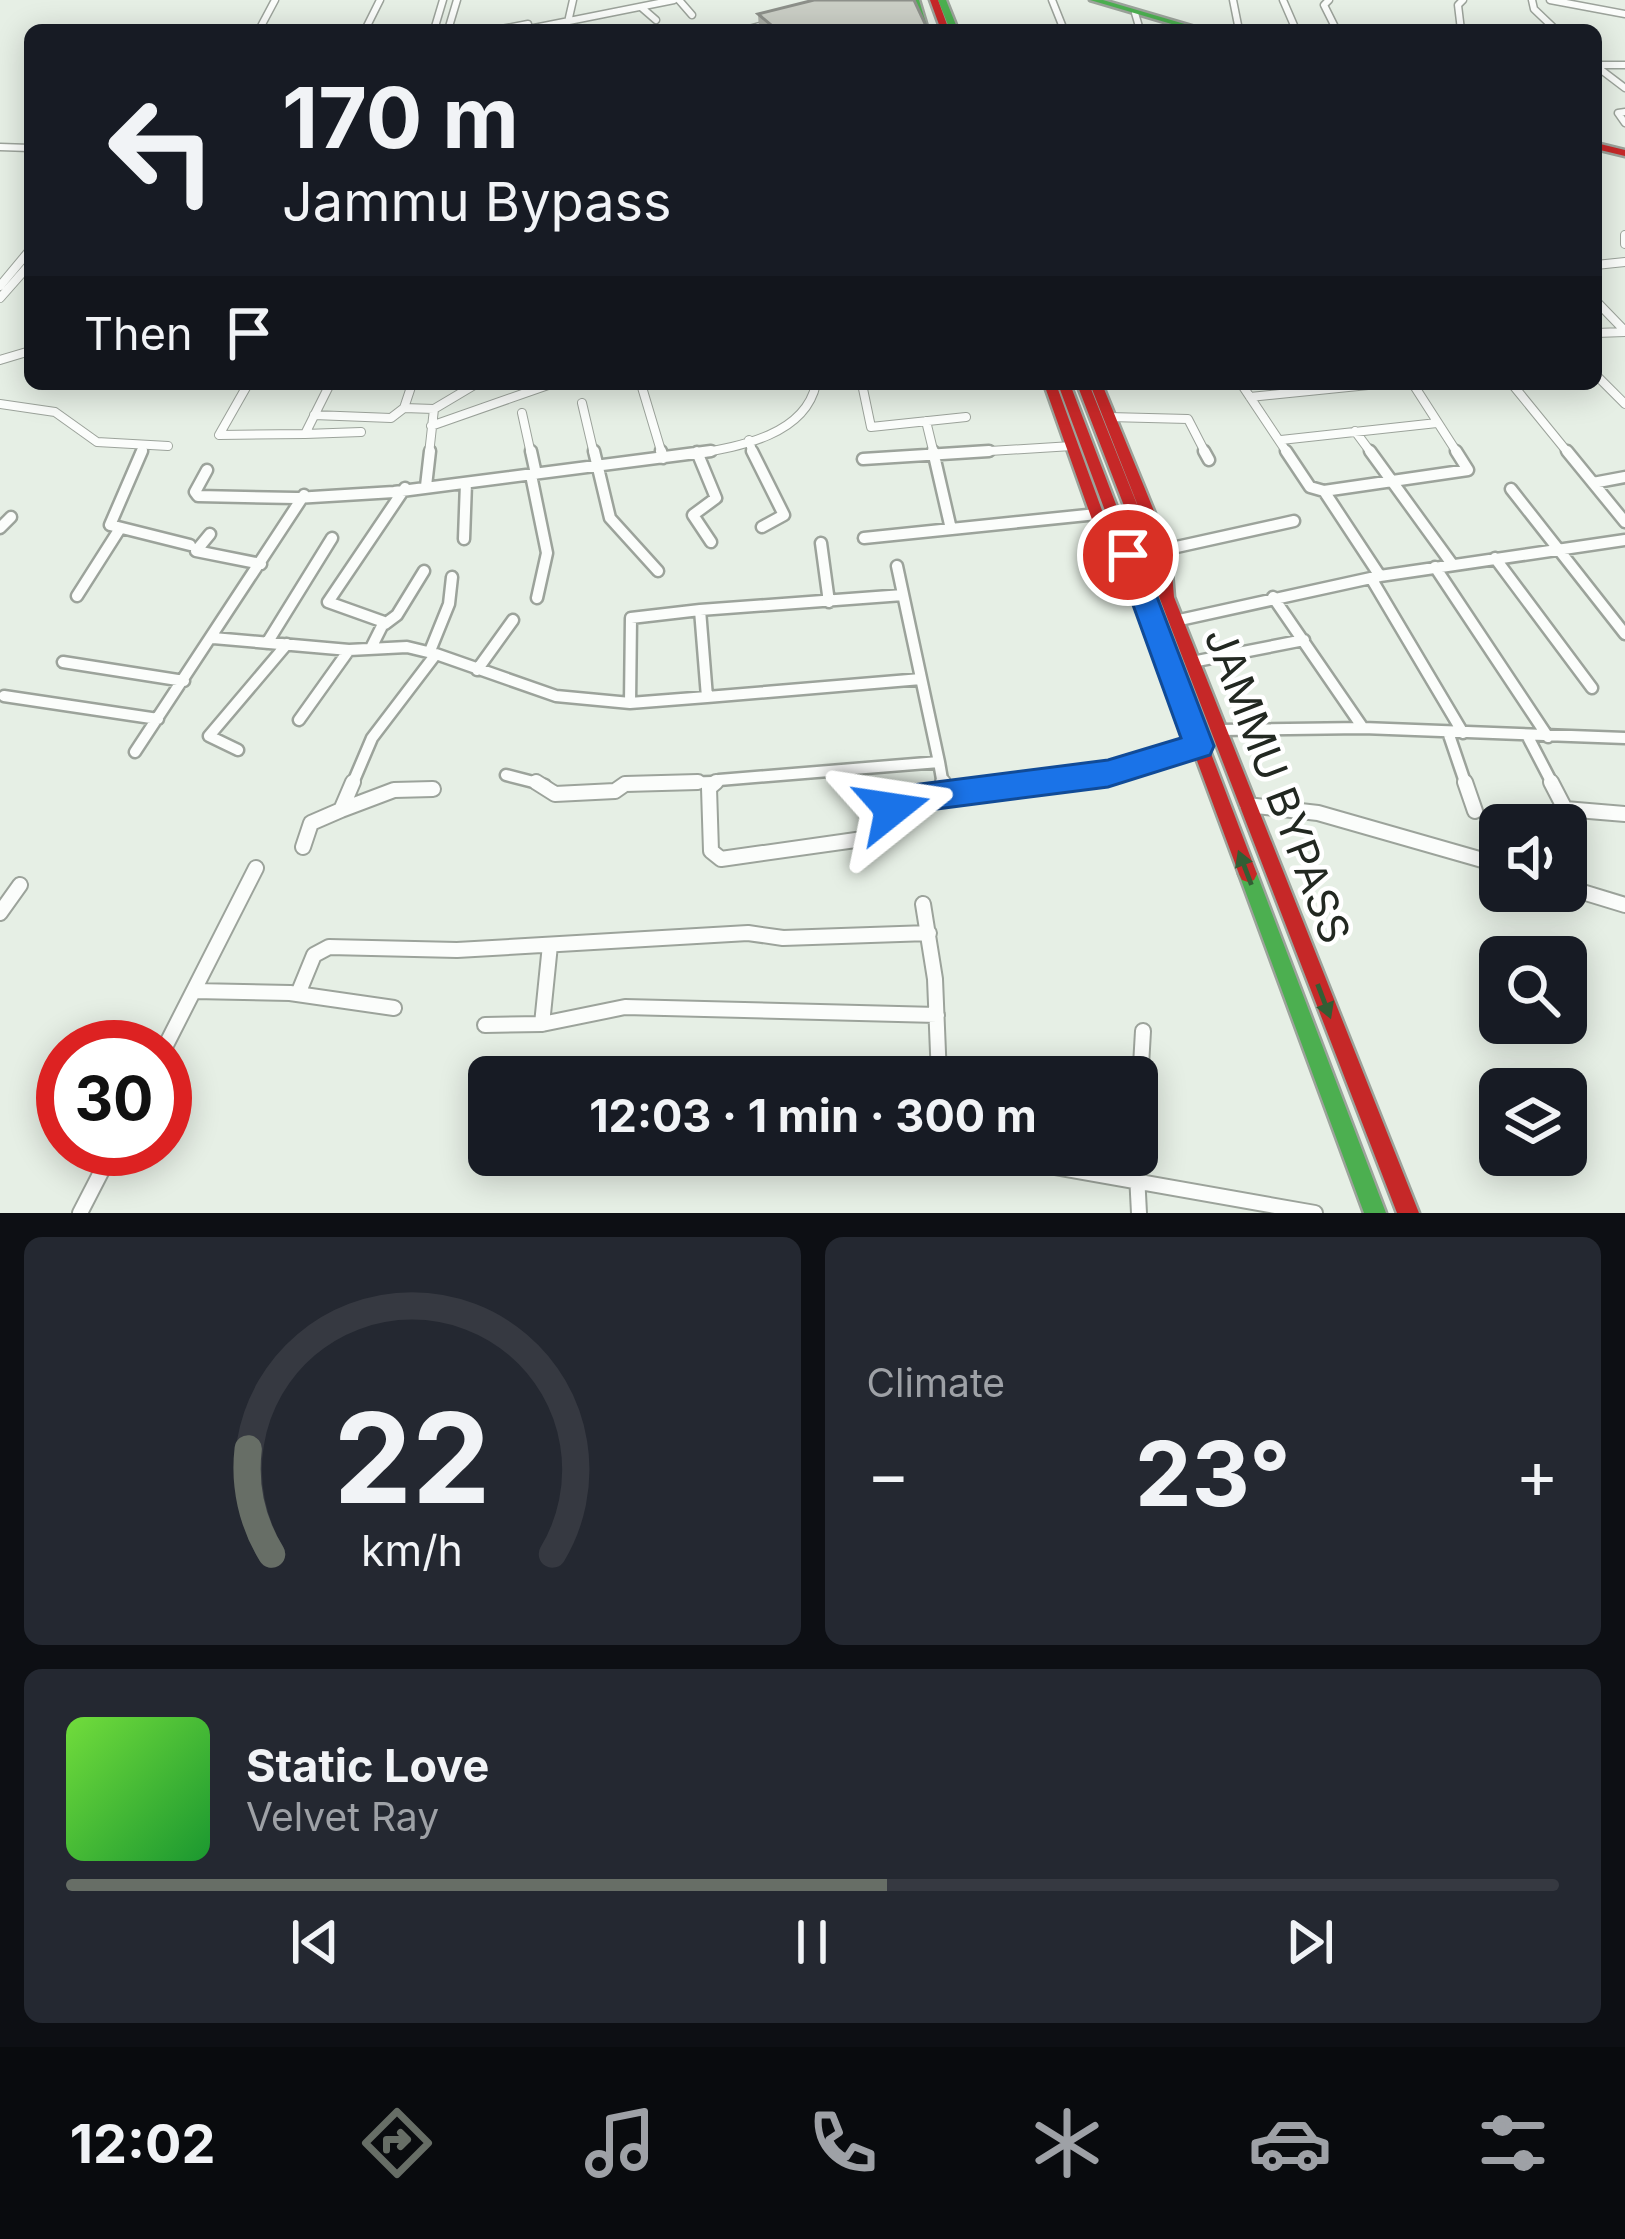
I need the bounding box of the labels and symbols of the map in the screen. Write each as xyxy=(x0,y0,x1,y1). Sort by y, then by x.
pin xyxy=(1077,504,1179,606)
street label: JAMMU BYPASS xyxy=(1194,620,1362,950)
position arrow xyxy=(829,746,955,872)
one-way arrow xyxy=(1235,849,1253,885)
one-way arrow xyxy=(1316,984,1335,1020)
speed limit sign: 30 xyxy=(36,1020,192,1176)

